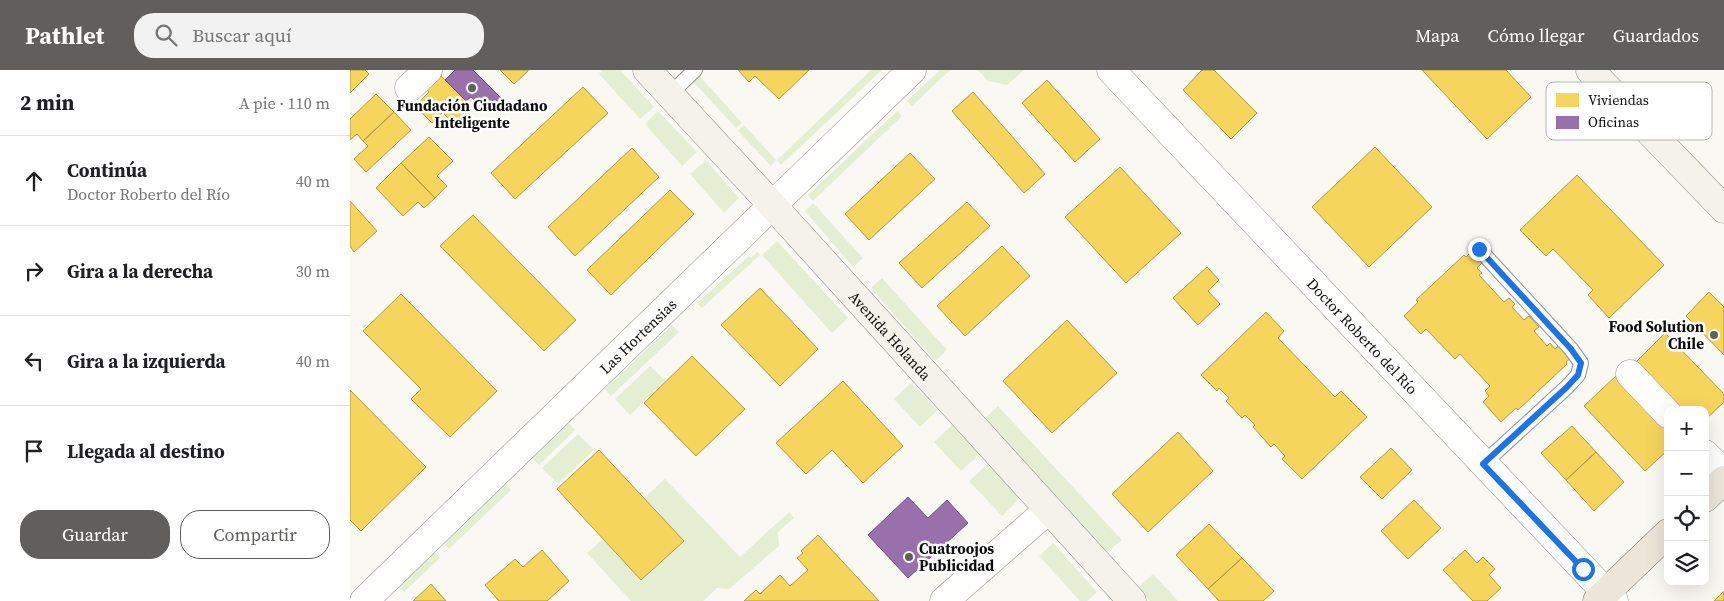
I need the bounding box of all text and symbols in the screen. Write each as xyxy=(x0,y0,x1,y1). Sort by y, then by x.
search box xyxy=(134,13,484,58)
text: Pathlet xyxy=(25,19,104,52)
icon: search xyxy=(152,21,180,49)
text: Buscar aquí xyxy=(192,22,292,48)
text: Mapa xyxy=(1415,23,1460,48)
text: Cómo llegar xyxy=(1488,23,1585,48)
text: Guardados xyxy=(1613,23,1699,48)
marker: Fundación Ciudadano Inteligente xyxy=(466,82,478,94)
legend xyxy=(1546,82,1712,140)
text: 2 min xyxy=(20,88,75,117)
text: Viviendas xyxy=(1588,90,1649,110)
text: A pie · 110 m xyxy=(239,92,330,114)
place label: Fundación Ciudadano Inteligente xyxy=(397,95,548,133)
text: Oficinas xyxy=(1588,112,1639,132)
text: Continúa xyxy=(67,157,147,183)
icon: ahead xyxy=(20,167,48,195)
text: 40 m xyxy=(296,170,330,192)
text: Doctor Roberto del Río xyxy=(67,183,230,205)
route end xyxy=(1468,238,1491,261)
icon: right xyxy=(20,257,48,285)
text: Gira a la derecha xyxy=(67,258,213,284)
text: 30 m xyxy=(296,260,330,282)
street label: Doctor Roberto del Río xyxy=(1302,273,1423,398)
street label: Avenida Holanda xyxy=(844,286,937,385)
street label: Las Hortensias xyxy=(594,294,681,378)
place label: Food Solution Chile xyxy=(1609,316,1704,354)
marker: Food Solution Chile xyxy=(1708,329,1720,341)
icon: left xyxy=(20,347,48,375)
text: Gira a la izquierda xyxy=(67,348,226,374)
text: 40 m xyxy=(296,350,330,372)
map controls xyxy=(1664,406,1709,586)
button: + xyxy=(1664,406,1709,451)
icon: arrive xyxy=(20,437,48,465)
text: Llegada al destino xyxy=(67,438,225,464)
button: − xyxy=(1664,451,1709,496)
button: locate xyxy=(1664,496,1709,541)
button: Guardar xyxy=(20,510,170,559)
button: Compartir xyxy=(180,510,330,559)
place label: Cuatroojos Publicidad xyxy=(919,538,994,576)
button: layers xyxy=(1664,541,1709,586)
marker: Cuatroojos Publicidad xyxy=(903,551,915,563)
route start xyxy=(1572,558,1595,581)

